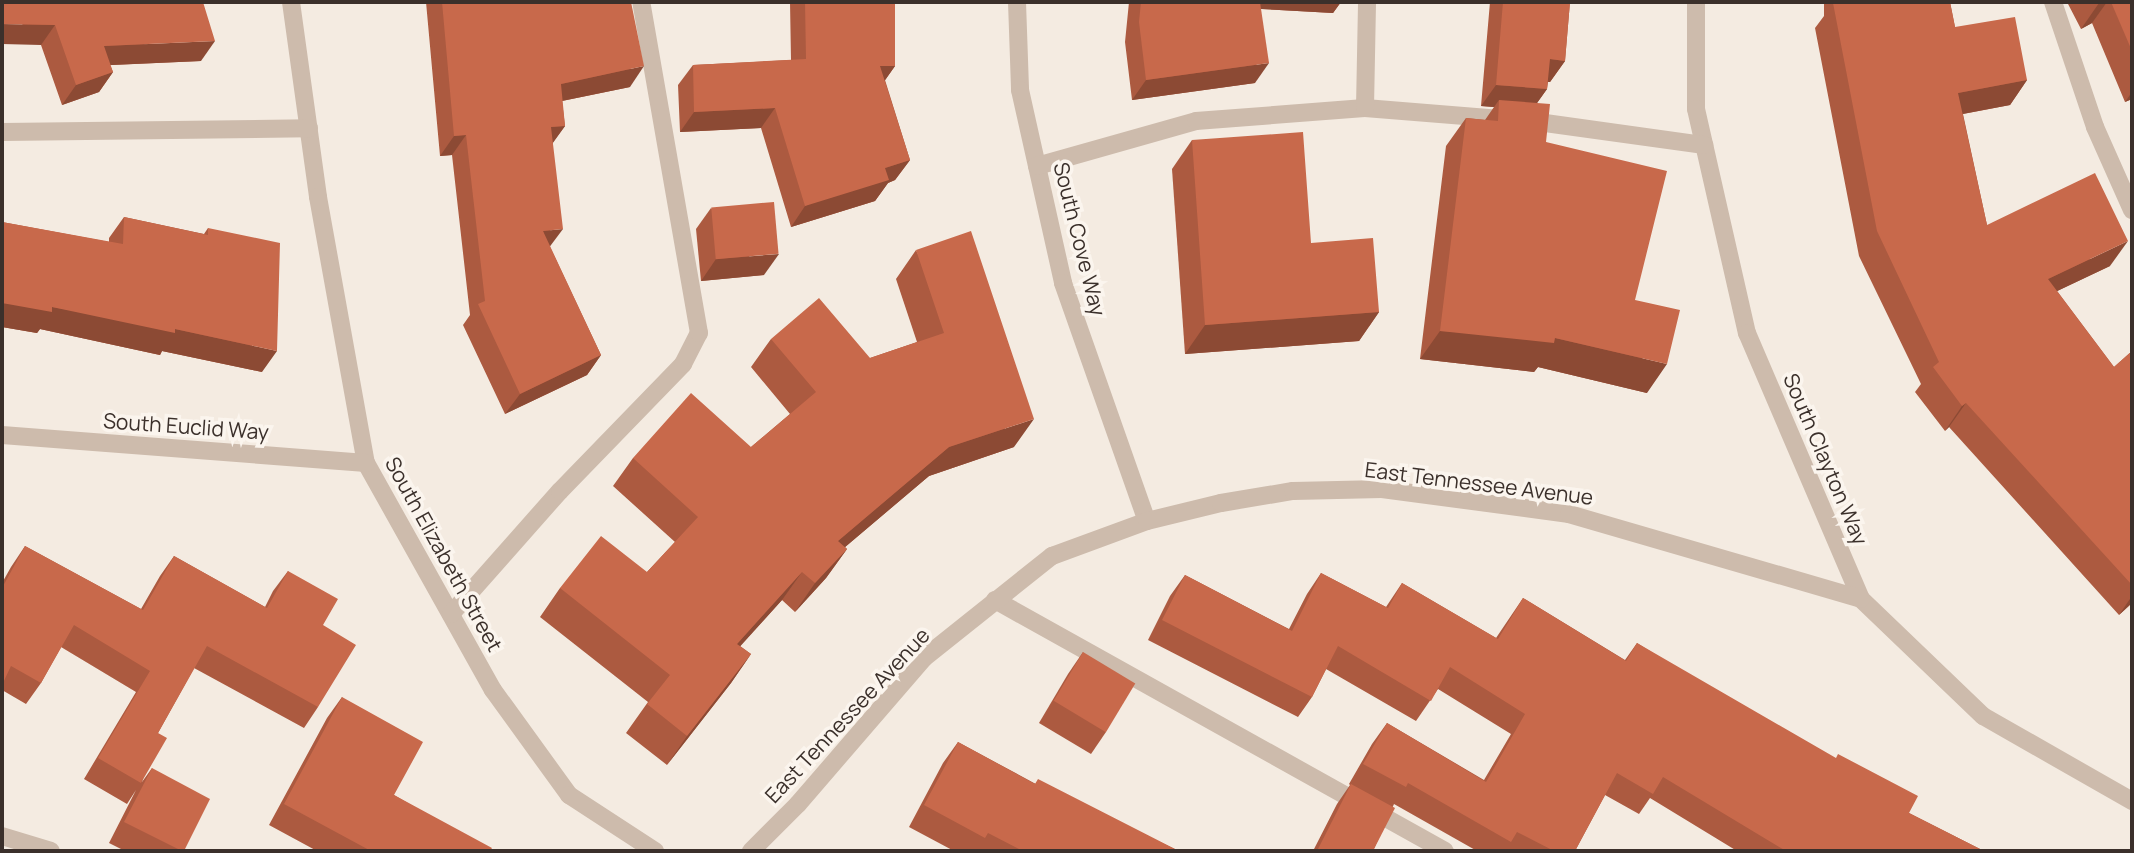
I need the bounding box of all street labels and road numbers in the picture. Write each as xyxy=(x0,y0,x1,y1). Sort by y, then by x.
street label: South Cove Way xyxy=(1049,160,1111,318)
street label: South Clayton Way xyxy=(1779,370,1873,548)
street label: South Euclid Way xyxy=(102,408,270,444)
street label: South Elizabeth Street xyxy=(380,452,508,656)
street label: East Tennessee Avenue xyxy=(1363,456,1595,510)
street label: East Tennessee Avenue xyxy=(759,622,935,808)

